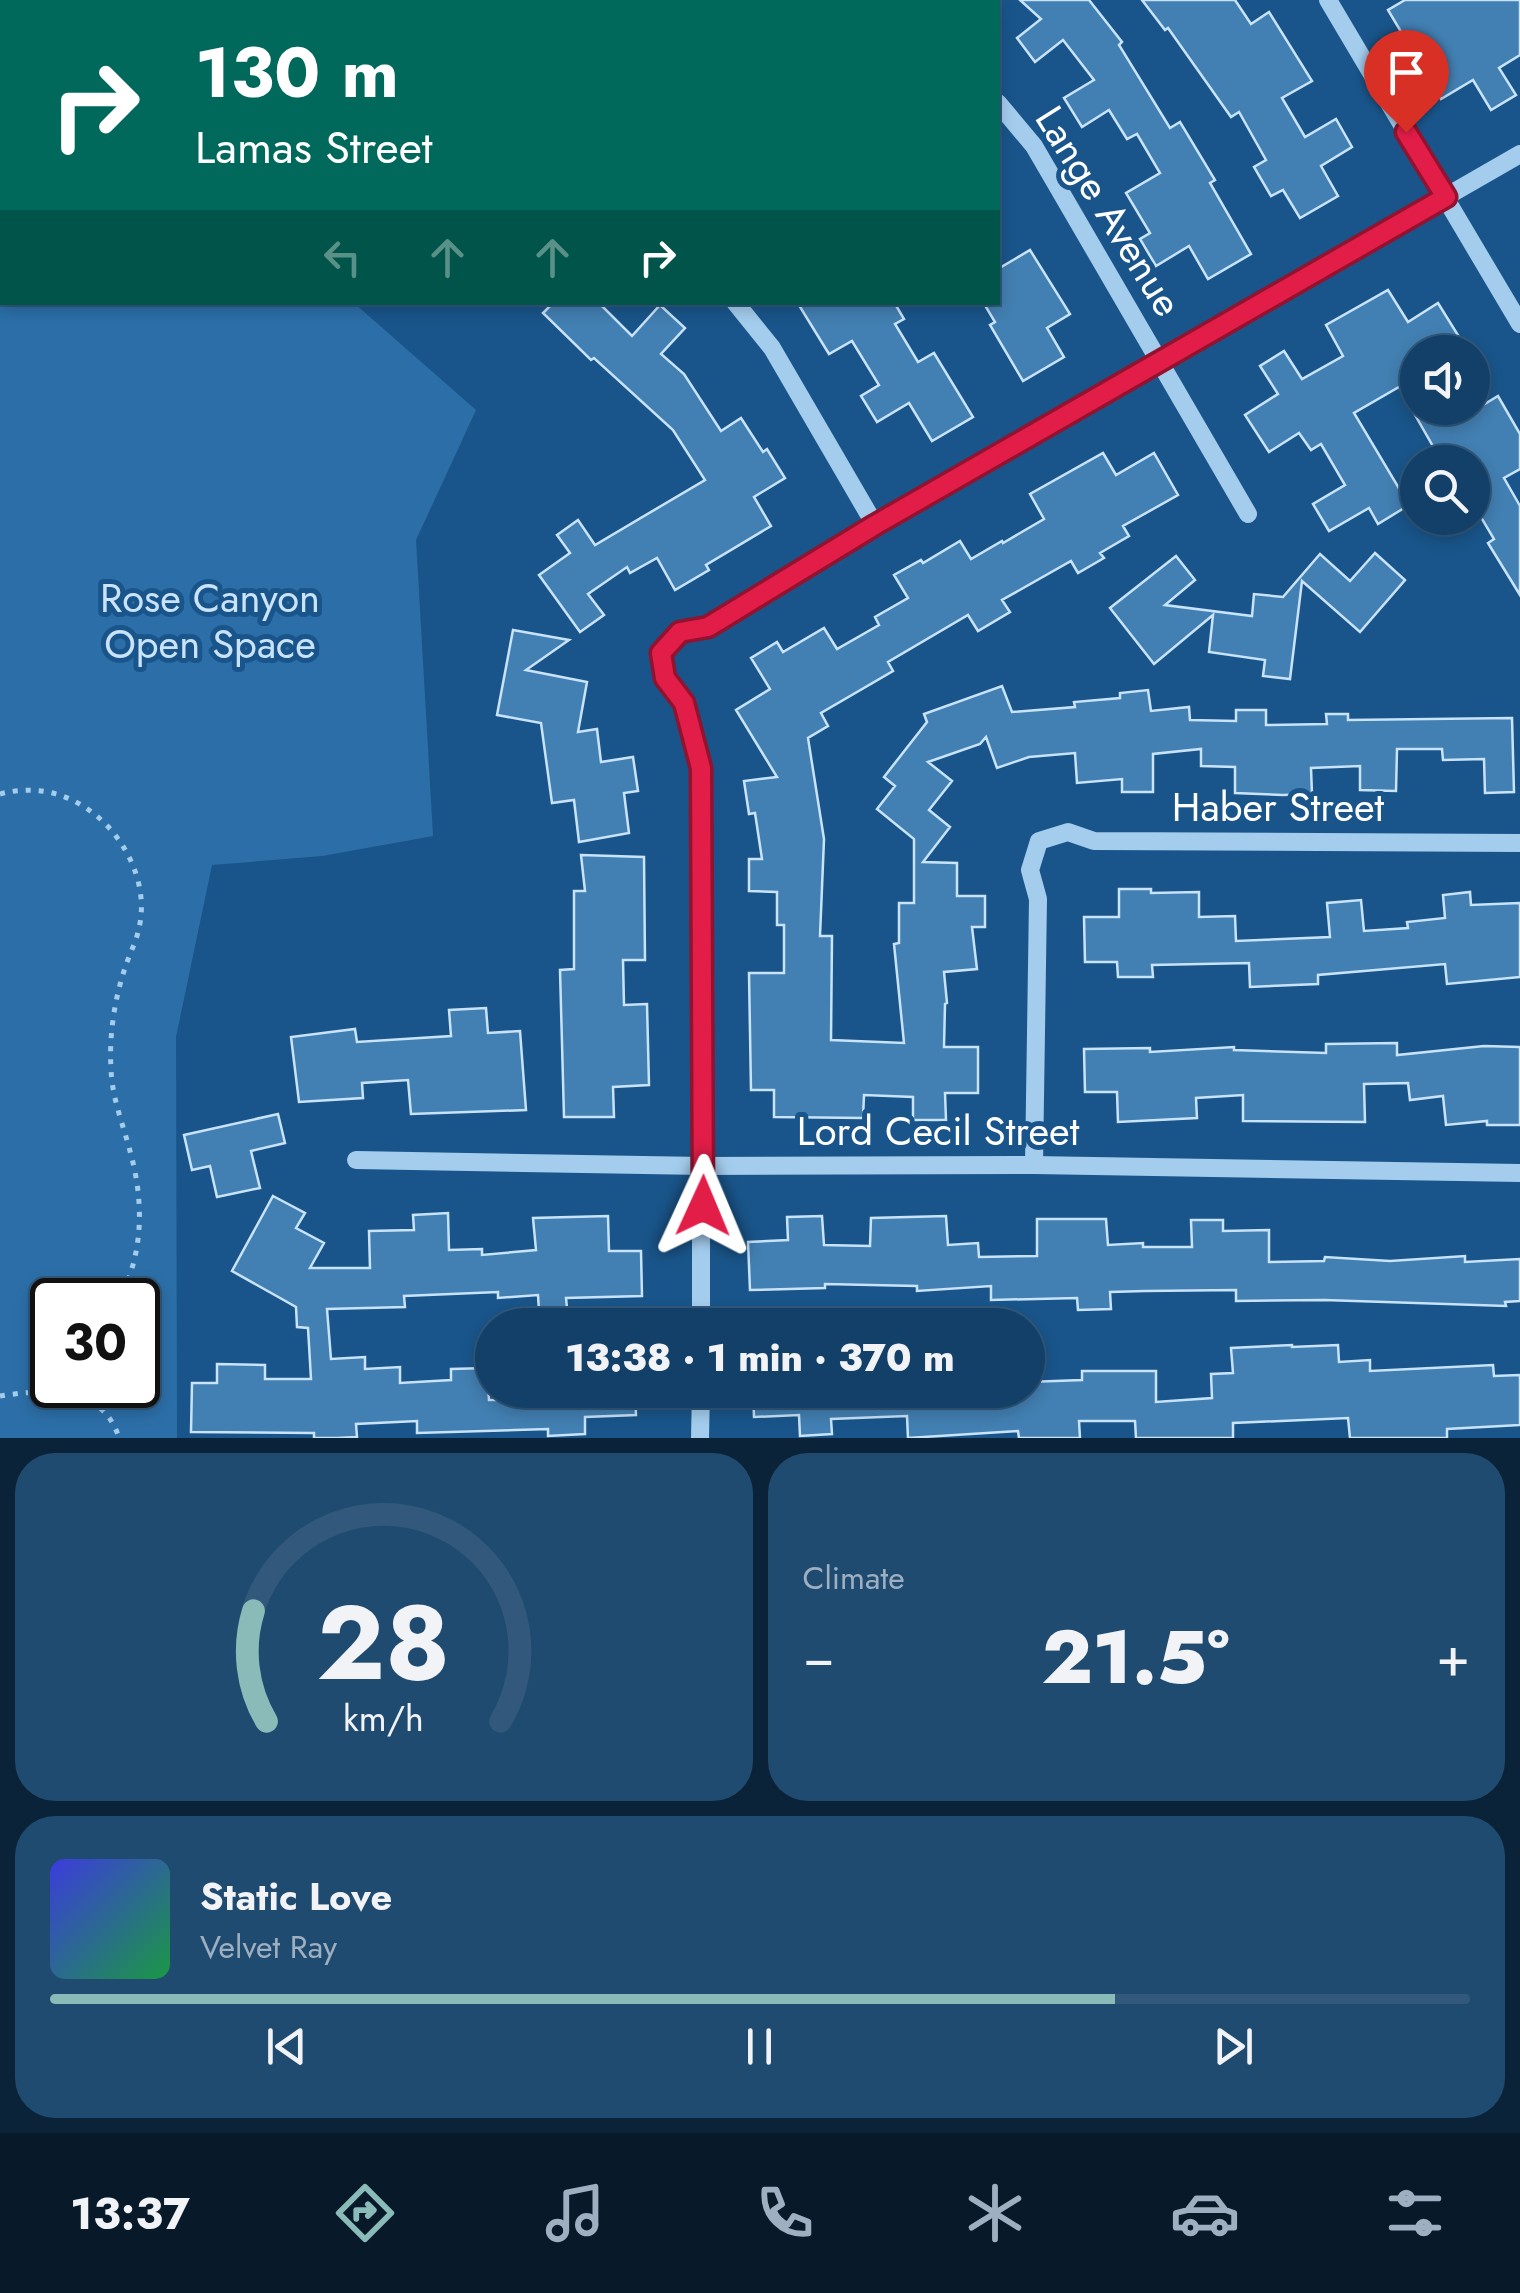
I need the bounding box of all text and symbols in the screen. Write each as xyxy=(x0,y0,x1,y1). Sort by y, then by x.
text: 130 m xyxy=(195,22,399,123)
pin xyxy=(1364,30,1449,133)
icon: right xyxy=(30,40,160,170)
icon: arrive xyxy=(1379,45,1434,100)
street label: Lange Avenue xyxy=(1021,95,1197,327)
text: Lamas Street xyxy=(195,115,433,180)
icon: left xyxy=(315,230,370,285)
icon: ahead xyxy=(420,230,475,285)
icon: ahead xyxy=(525,230,580,285)
icon: right xyxy=(630,230,685,285)
map controls xyxy=(1400,335,1490,535)
button: sound xyxy=(1400,335,1490,425)
button: search xyxy=(1400,445,1490,535)
park label: Rose Canyon Open Space xyxy=(100,569,320,673)
street label: Haber Street xyxy=(1172,778,1385,836)
street label: Lord Cecil Street xyxy=(797,1102,1080,1160)
position arrow xyxy=(651,1154,755,1258)
speed limit sign: 30 xyxy=(30,1278,160,1408)
text: 13:38 · 1 min · 370 m xyxy=(565,1330,955,1385)
text: Climate xyxy=(803,1555,905,1601)
text: 28 xyxy=(317,1568,450,1718)
text: 21.5° xyxy=(1041,1603,1230,1711)
text: − xyxy=(803,1617,835,1697)
text: + xyxy=(1436,1617,1470,1697)
text: km/h xyxy=(343,1693,424,1744)
text: Static Love xyxy=(200,1869,392,1924)
text: Velvet Ray xyxy=(200,1924,337,1970)
icon: previous xyxy=(259,2019,314,2074)
icon: pause xyxy=(732,2019,787,2074)
icon: next xyxy=(1206,2019,1261,2074)
icon: directions xyxy=(330,2178,400,2248)
icon: music xyxy=(540,2178,610,2248)
icon: phone xyxy=(750,2178,820,2248)
icon: climate xyxy=(960,2178,1030,2248)
icon: car xyxy=(1170,2178,1240,2248)
icon: filters xyxy=(1380,2178,1450,2248)
text: 13:37 xyxy=(70,2181,190,2246)

